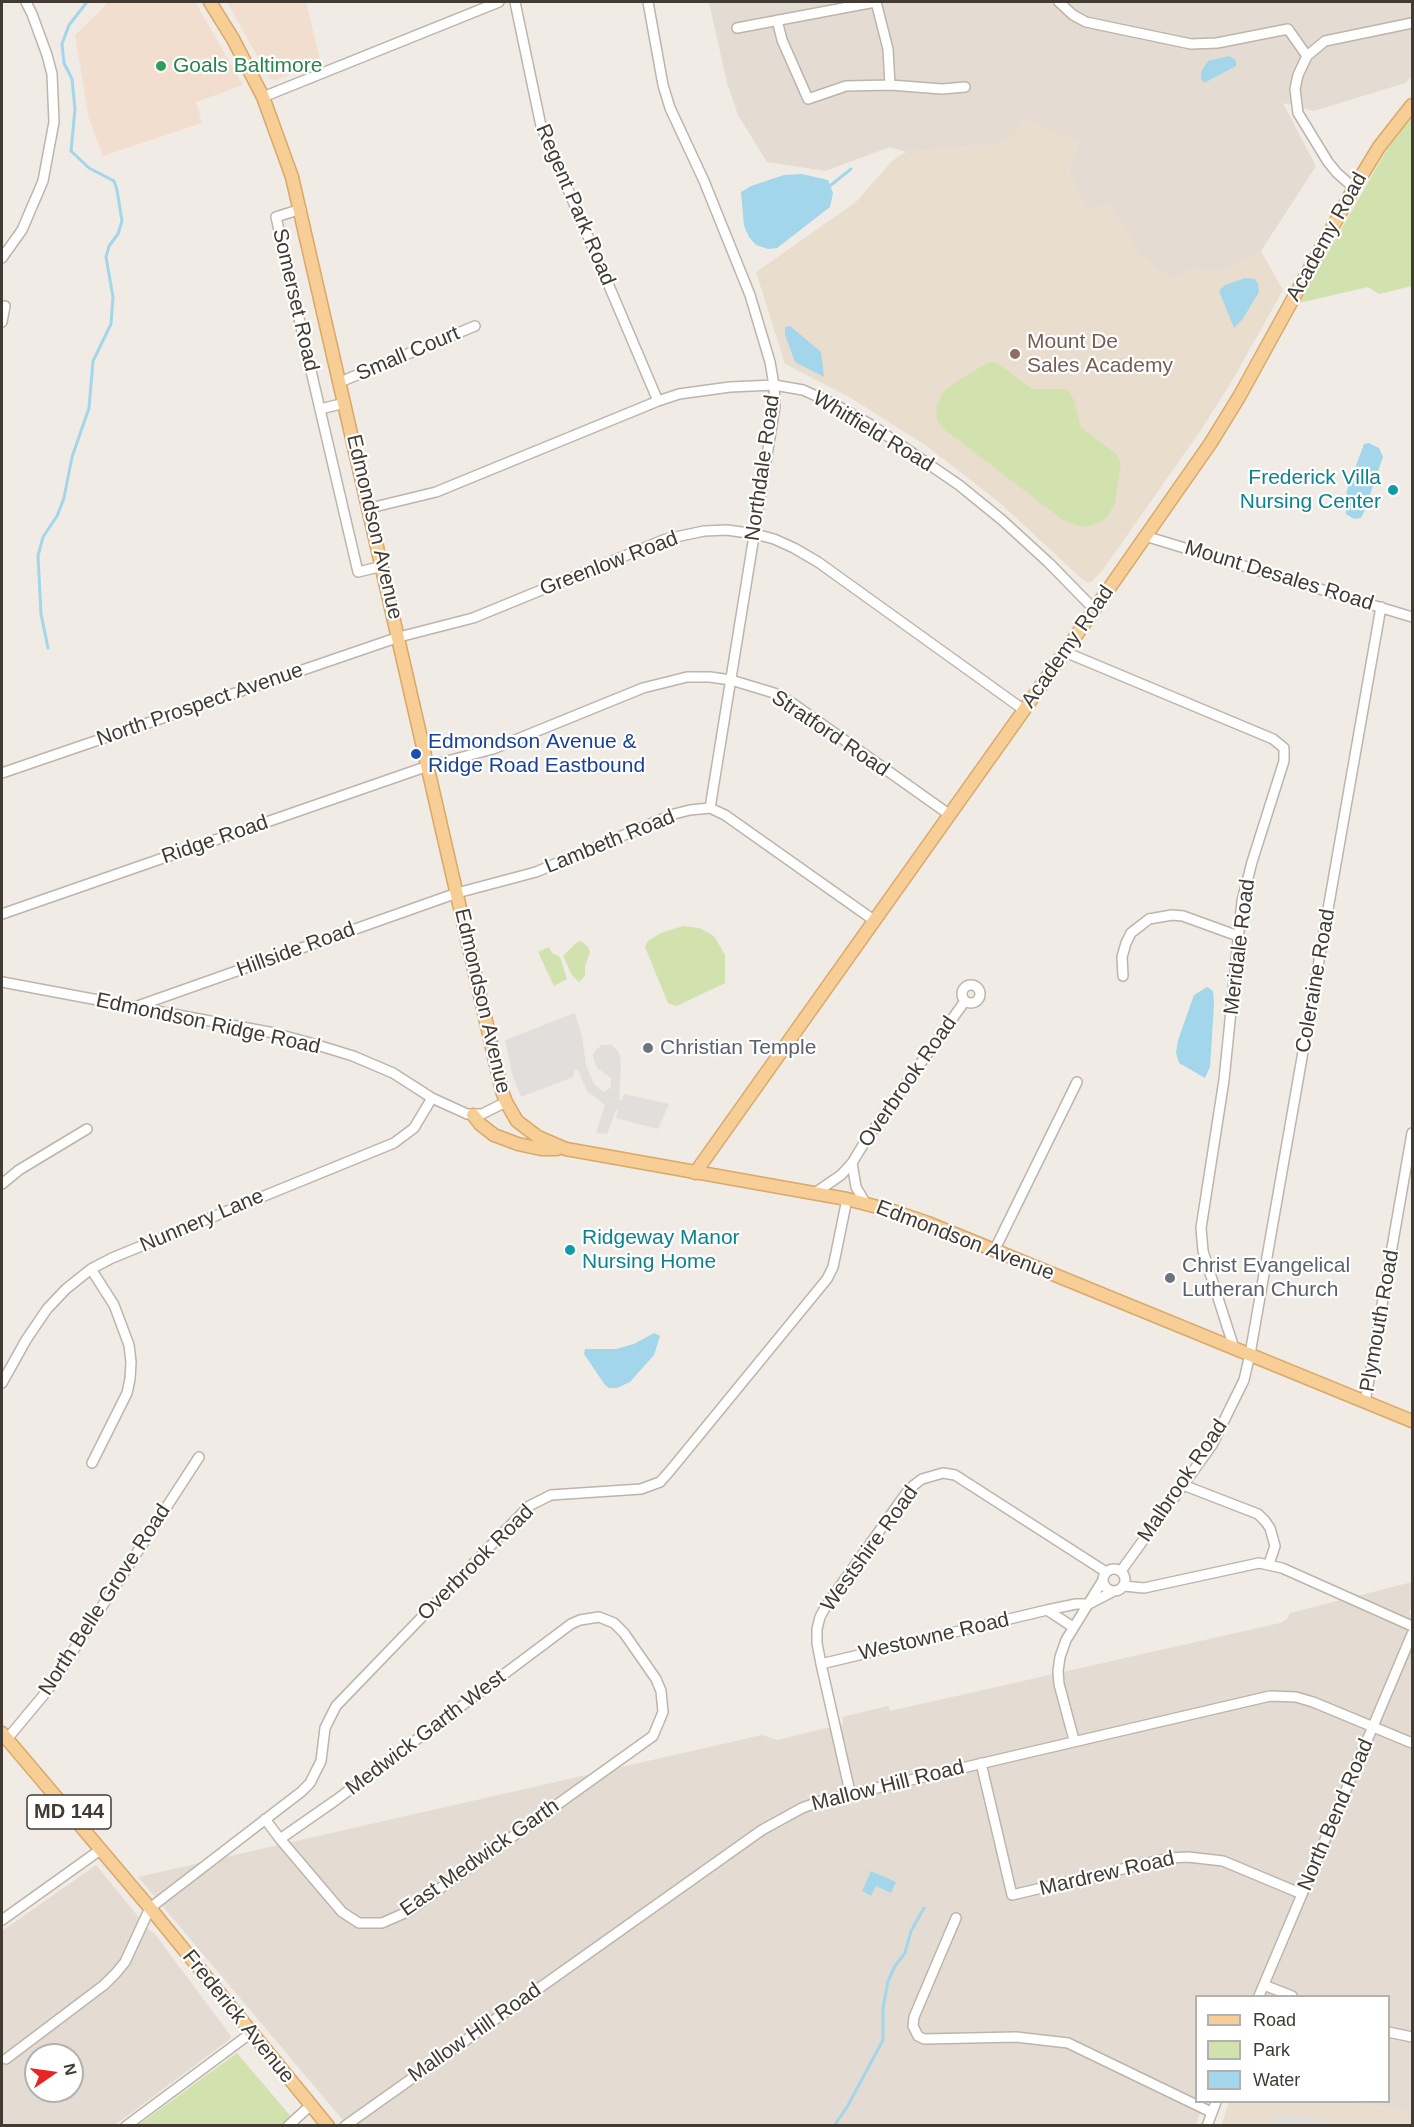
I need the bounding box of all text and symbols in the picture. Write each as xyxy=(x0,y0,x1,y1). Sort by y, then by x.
place label: Goals Baltimore xyxy=(173,53,322,79)
marker: Goals Baltimore xyxy=(154,59,168,73)
street label: Regent Park Road xyxy=(530,121,620,289)
street label: Academy Road xyxy=(1281,168,1373,306)
street label: Somerset Road xyxy=(266,226,324,374)
street label: Small Court xyxy=(353,321,463,387)
place label: Mount De Sales Academy xyxy=(1027,329,1173,379)
marker: Mount De Sales Academy xyxy=(1008,347,1022,361)
street label: Whitfield Road xyxy=(808,386,938,478)
street label: Northdale Road xyxy=(740,393,786,543)
street label: Edmondson Avenue xyxy=(340,432,408,622)
place label: Frederick Villa Nursing Center xyxy=(1240,465,1381,515)
marker: Frederick Villa Nursing Center xyxy=(1386,483,1400,497)
street label: Greenlow Road xyxy=(536,526,682,602)
street label: Mount Desales Road xyxy=(1182,535,1376,617)
street label: Academy Road xyxy=(1017,581,1119,713)
street label: North Prospect Avenue xyxy=(93,658,307,752)
street label: Stratford Road xyxy=(766,685,894,783)
place label: Edmondson Avenue & Ridge Road Eastbound xyxy=(428,729,645,779)
marker: Edmondson Avenue & Ridge Road Eastbound xyxy=(409,747,423,761)
street label: Lambeth Road xyxy=(541,805,679,879)
street label: Ridge Road xyxy=(158,810,272,870)
street label: Meridale Road xyxy=(1219,878,1261,1016)
street label: Edmondson Avenue xyxy=(448,906,516,1096)
street label: Coleraine Road xyxy=(1291,907,1341,1055)
street label: Hillside Road xyxy=(234,917,358,983)
street label: Edmondson Ridge Road xyxy=(93,988,323,1060)
street label: Overbrook Road xyxy=(853,1012,963,1152)
place label: Christian Temple xyxy=(660,1035,816,1061)
marker: Christian Temple xyxy=(641,1041,655,1055)
street label: Nunnery Lane xyxy=(136,1184,268,1258)
street label: Edmondson Avenue xyxy=(872,1195,1058,1287)
place label: Ridgeway Manor Nursing Home xyxy=(582,1225,740,1275)
marker: Ridgeway Manor Nursing Home xyxy=(563,1243,577,1257)
street label: Plymouth Road xyxy=(1355,1248,1405,1394)
place label: Christ Evangelical Lutheran Church xyxy=(1182,1253,1350,1303)
marker: Christ Evangelical Lutheran Church xyxy=(1163,1271,1177,1285)
street label: Malbrook Road xyxy=(1133,1415,1233,1547)
street label: Westshire Road xyxy=(816,1481,924,1617)
street label: North Belle Grove Road xyxy=(34,1500,176,1700)
street label: Overbrook Road xyxy=(413,1500,539,1626)
street label: Westowne Road xyxy=(856,1607,1012,1667)
street label: Medwick Garth West xyxy=(341,1665,511,1801)
street label: North Bend Road xyxy=(1293,1735,1379,1895)
street label: Mallow Hill Road xyxy=(809,1755,967,1817)
street label: East Medwick Garth xyxy=(396,1794,564,1922)
road number: MD 144 xyxy=(27,1795,111,1829)
street label: Mardrew Road xyxy=(1037,1846,1177,1902)
street label: Frederick Avenue xyxy=(177,1945,299,2089)
street label: Mallow Hill Road xyxy=(404,1978,546,2088)
legend xyxy=(1195,1995,1390,2103)
text: Road xyxy=(1253,2010,1296,2030)
text: Park xyxy=(1253,2040,1290,2060)
north arrow xyxy=(24,2043,84,2103)
text: N xyxy=(60,2062,80,2077)
text: Water xyxy=(1253,2070,1300,2090)

